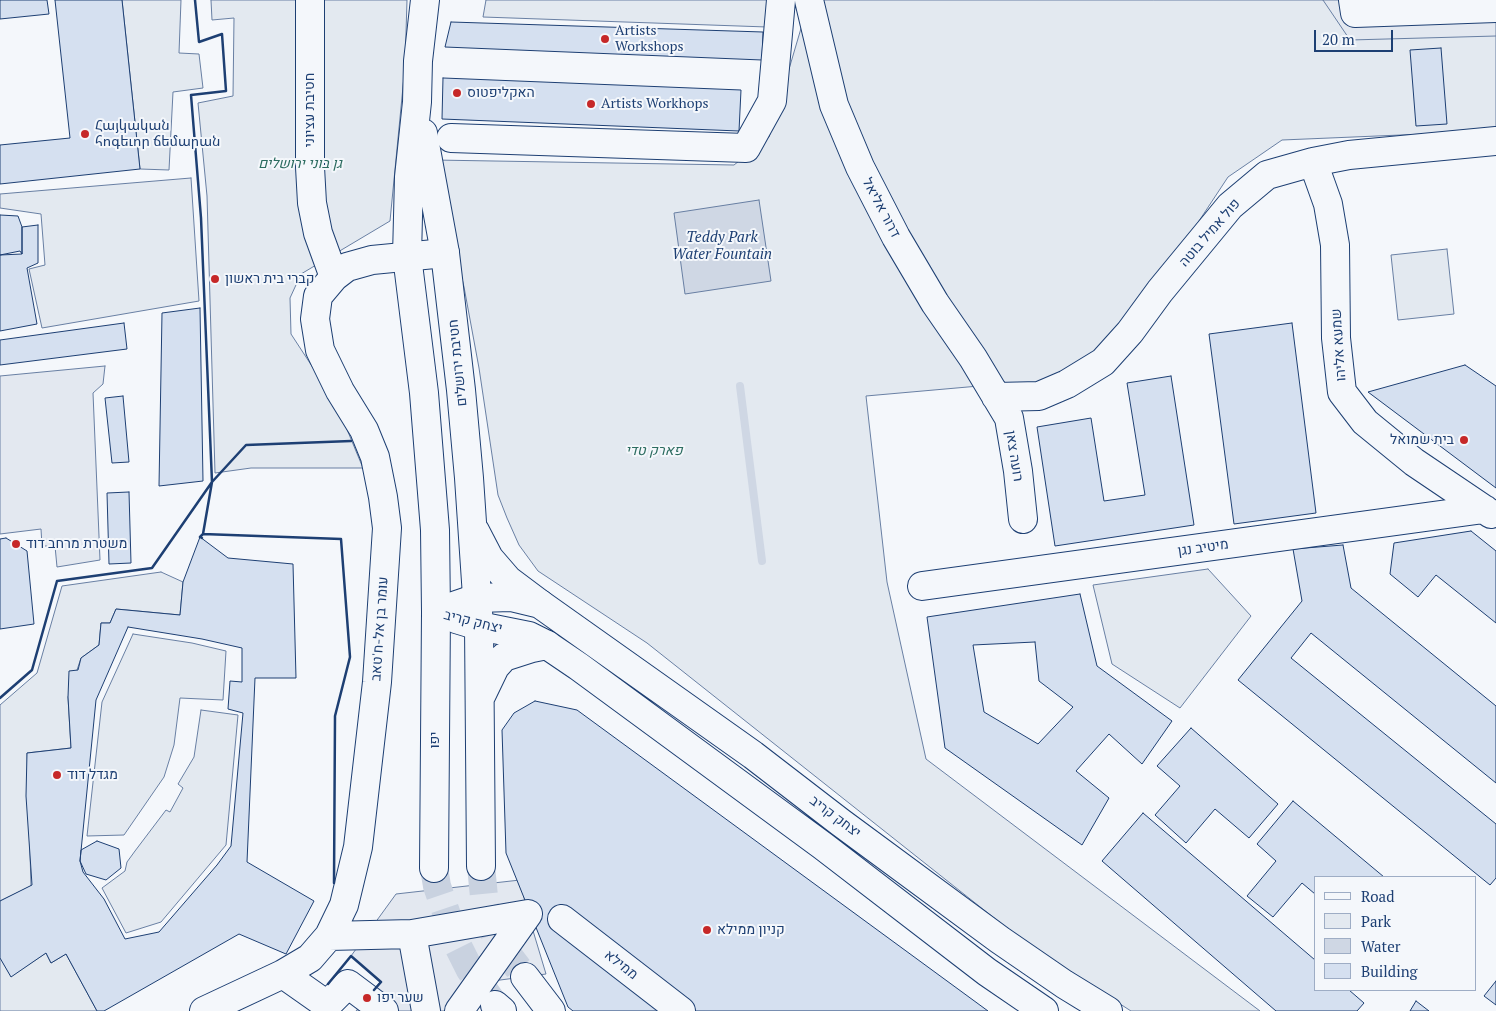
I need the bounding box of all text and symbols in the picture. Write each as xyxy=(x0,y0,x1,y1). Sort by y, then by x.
scale bar xyxy=(1316,20,1395,52)
place label: Artists Workshops xyxy=(615,23,684,56)
text: 20 m xyxy=(1322,29,1355,49)
marker: Artists Workshops xyxy=(599,33,611,45)
street label: חטיבת עציוני xyxy=(302,73,318,147)
place label: האקליפטוס xyxy=(467,85,535,101)
marker: האקליפטוס xyxy=(451,87,463,99)
place label: Artists Workhops xyxy=(601,96,709,112)
marker: Artists Workhops xyxy=(585,98,597,110)
place label: Հայկական հոգեւոր ճեմարան xyxy=(95,118,220,150)
marker: Հայկական հոգեւոր ճեմարան xyxy=(79,128,91,140)
park label: גן בוני ירושלים xyxy=(258,156,342,172)
street label: דרור אליאל xyxy=(858,175,904,241)
street label: פול אמיל בוטה xyxy=(1176,196,1244,270)
water label: Teddy Park Water Fountain xyxy=(672,229,772,264)
place label: קברי בית ראשון xyxy=(225,271,314,287)
marker: קברי בית ראשון xyxy=(209,273,221,285)
street label: שמעא אליהו xyxy=(1328,308,1350,382)
street label: חטיבת ירושלים xyxy=(445,319,471,407)
street label: רועה צאן xyxy=(1002,429,1026,483)
place label: בית שמואל xyxy=(1390,432,1454,448)
marker: בית שמואל xyxy=(1458,434,1470,446)
park label: פארק טדי xyxy=(626,443,682,459)
place label: משטרת מרחב דוד xyxy=(26,536,127,552)
street label: מיטיב נגן xyxy=(1176,536,1230,560)
marker: משטרת מרחב דוד xyxy=(10,538,22,550)
street label: עומר בן אל-ח'טאב xyxy=(368,576,392,682)
street label: יצחק קריב xyxy=(442,607,504,637)
street label: יפו xyxy=(427,731,443,749)
place label: מגדל דוד xyxy=(67,767,118,783)
marker: מגדל דוד xyxy=(51,769,63,781)
street label: יצחק קריב xyxy=(806,792,864,842)
legend xyxy=(1314,876,1476,991)
text: Road xyxy=(1361,886,1394,906)
text: Park xyxy=(1361,911,1391,931)
place label: קניון ממילא xyxy=(717,922,785,938)
marker: קניון ממילא xyxy=(701,924,713,936)
text: Water xyxy=(1361,936,1400,956)
street label: ממילא xyxy=(601,947,641,983)
text: Building xyxy=(1361,961,1418,981)
place label: שער יפו xyxy=(377,990,424,1006)
marker: שער יפו xyxy=(361,992,373,1004)

